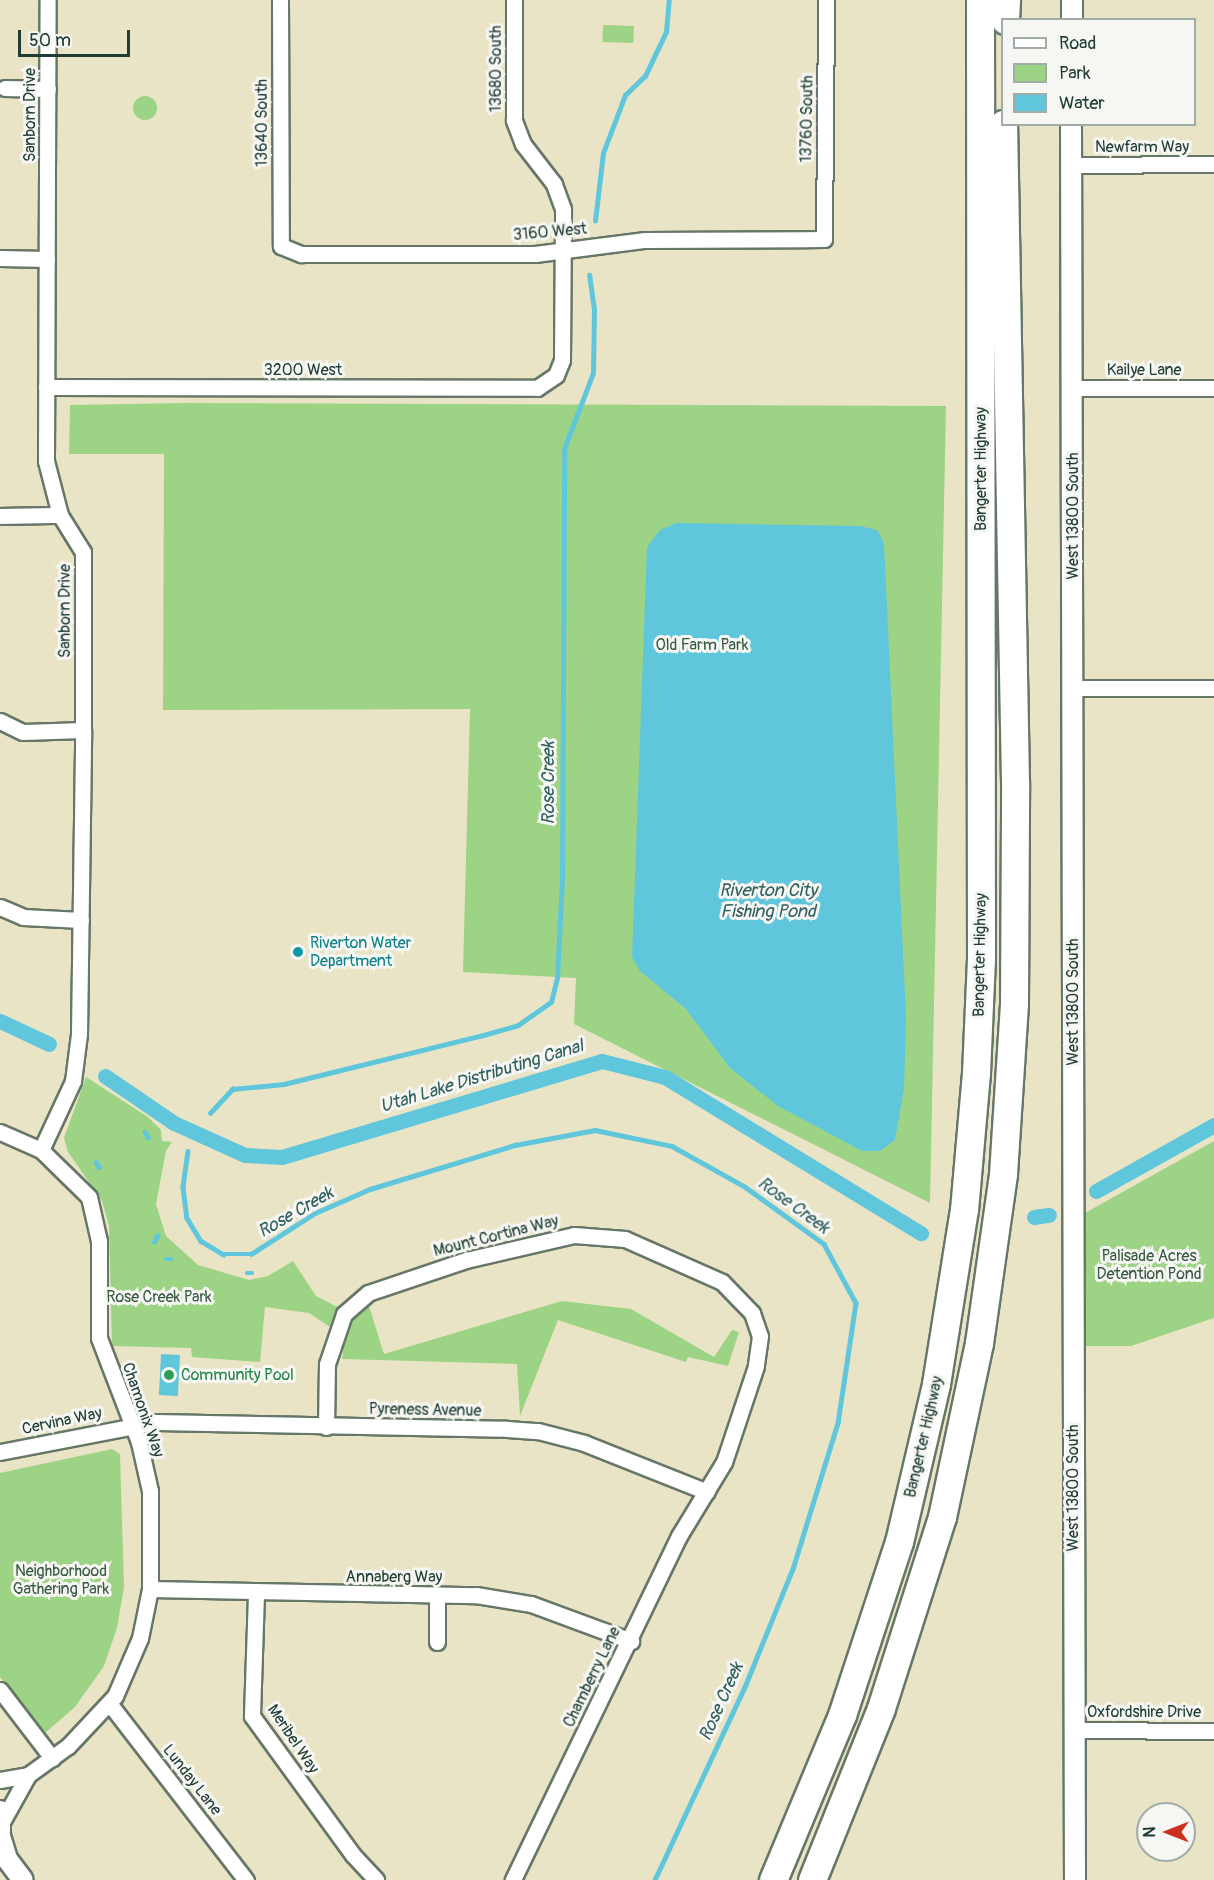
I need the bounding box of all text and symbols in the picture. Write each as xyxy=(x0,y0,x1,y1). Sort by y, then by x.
scale bar xyxy=(21,18,134,56)
legend xyxy=(1001,18,1196,126)
street label: 13680 South xyxy=(486,26,506,112)
text: 50 m xyxy=(29,29,71,52)
text: Road xyxy=(1059,32,1096,55)
text: Park xyxy=(1059,62,1091,85)
street label: Sanborn Drive xyxy=(20,68,40,162)
street label: 13760 South xyxy=(797,75,817,163)
street label: 13640 South xyxy=(252,79,272,167)
text: Water xyxy=(1059,92,1105,115)
street label: Newfarm Way xyxy=(1095,137,1189,157)
street label: 3160 West xyxy=(512,219,588,245)
street label: 3200 West xyxy=(264,360,342,380)
street label: Kailye Lane xyxy=(1107,360,1181,380)
street label: Bangerter Highway xyxy=(971,407,991,531)
street label: West 13800 South xyxy=(1063,452,1083,580)
street label: Sanborn Drive xyxy=(55,564,75,658)
park label: Old Farm Park xyxy=(656,635,748,655)
water label: Rose Creek xyxy=(538,741,560,825)
water label: Riverton City Fishing Pond xyxy=(719,881,817,924)
street label: Bangerter Highway xyxy=(969,893,991,1017)
place label: Riverton Water Department xyxy=(310,933,411,971)
street label: West 13800 South xyxy=(1063,938,1083,1066)
marker: Riverton Water Department xyxy=(291,945,305,959)
water label: Utah Lake Distributing Canal xyxy=(378,1036,586,1118)
water label: Rose Creek xyxy=(753,1173,833,1239)
water label: Rose Creek xyxy=(255,1183,337,1243)
street label: Mount Cortina Way xyxy=(431,1211,561,1261)
park label: Palisade Acres Detention Pond xyxy=(1096,1246,1202,1284)
park label: Rose Creek Park xyxy=(106,1287,212,1307)
street label: Chamonix Way xyxy=(118,1360,168,1460)
place label: Community Pool xyxy=(181,1365,294,1385)
marker: Community Pool xyxy=(162,1368,176,1382)
street label: Bangerter Highway xyxy=(901,1374,947,1500)
street label: Pyreness Avenue xyxy=(369,1399,481,1421)
street label: Cervina Way xyxy=(20,1403,104,1439)
street label: West 13800 South xyxy=(1063,1424,1083,1552)
park label: Neighborhood Gathering Park xyxy=(13,1561,109,1599)
street label: Annaberg Way xyxy=(346,1567,442,1587)
street label: Chamberry Lane xyxy=(559,1624,625,1730)
water label: Rose Creek xyxy=(695,1660,749,1744)
street label: Meribel Way xyxy=(263,1701,323,1777)
street label: Oxfordshire Drive xyxy=(1087,1702,1201,1722)
street label: Lunday Lane xyxy=(158,1741,226,1819)
north arrow xyxy=(1136,1802,1196,1862)
text: N xyxy=(1140,1827,1160,1837)

